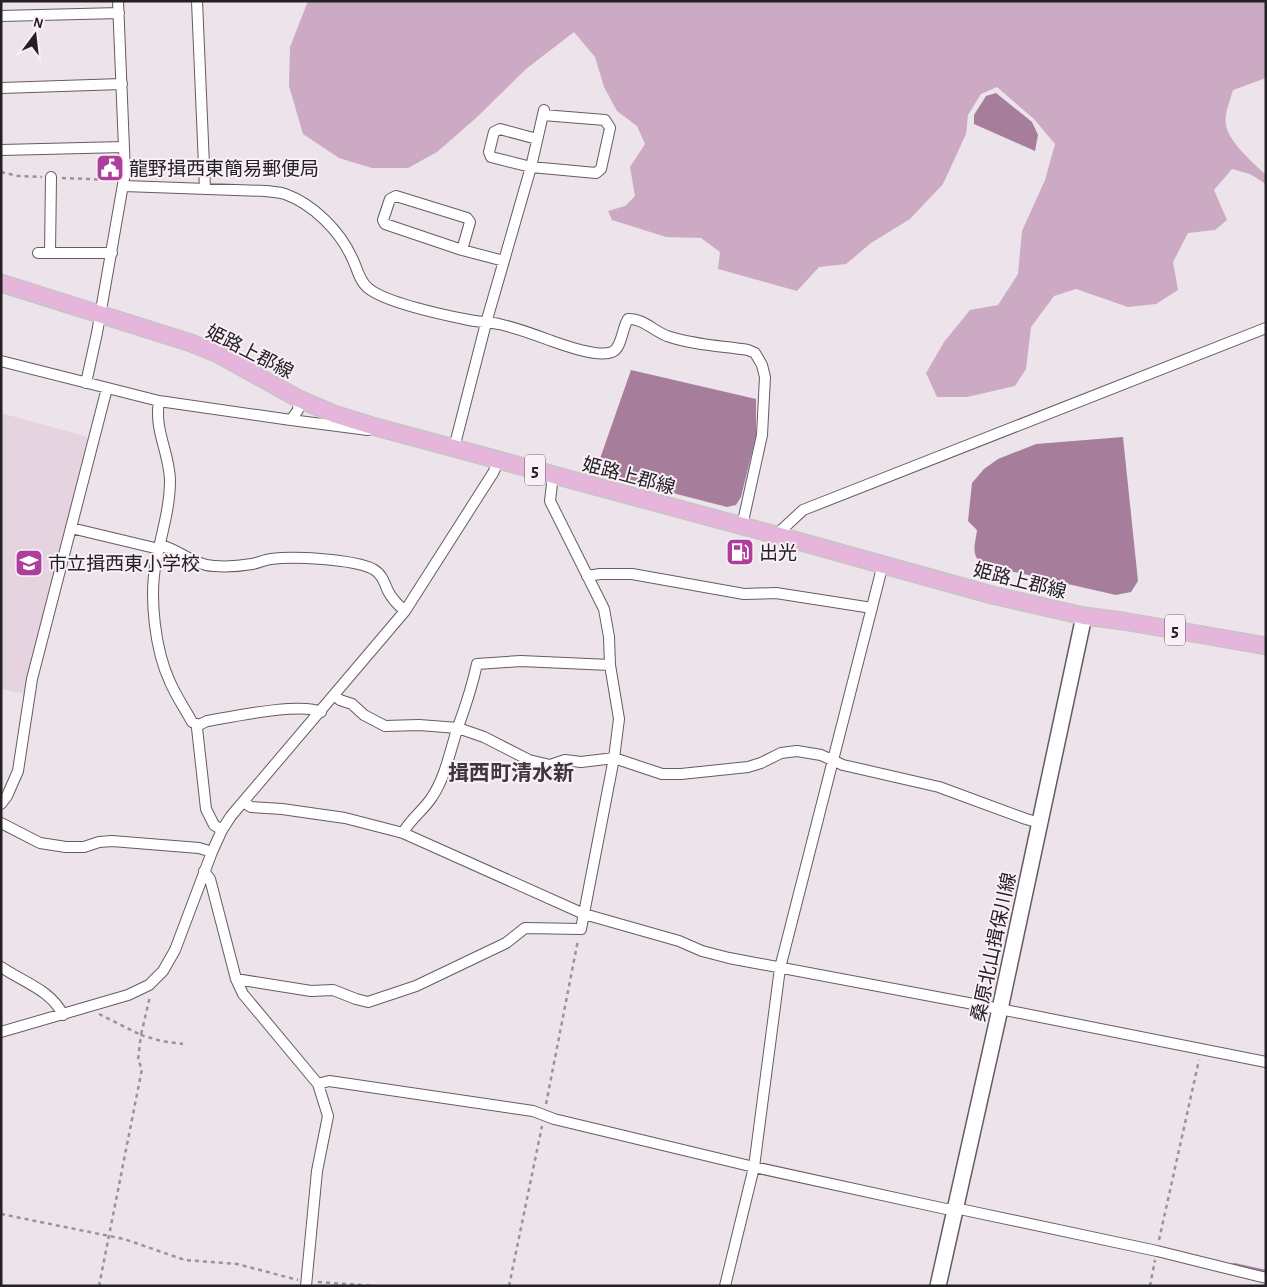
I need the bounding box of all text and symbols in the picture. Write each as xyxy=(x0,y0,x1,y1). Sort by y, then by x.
north arrow xyxy=(10,10,60,60)
text: N xyxy=(32,15,45,31)
public building icon: 龍野揖西東簡易郵便局 xyxy=(95,153,125,183)
place label: 龍野揖西東簡易郵便局 xyxy=(129,158,319,179)
street label: 姫路上郡線 xyxy=(203,321,296,382)
road number: 5 xyxy=(525,454,545,486)
street label: 姫路上郡線 xyxy=(580,454,677,498)
fuel station icon: 出光 xyxy=(725,537,755,567)
place label: 出光 xyxy=(759,543,797,563)
school or university icon: 市立揖西東小学校 xyxy=(14,548,44,578)
place label: 市立揖西東小学校 xyxy=(48,553,200,574)
street label: 姫路上郡線 xyxy=(971,560,1068,602)
road number: 5 xyxy=(1165,614,1185,646)
district label: 揖西町清水新 xyxy=(448,762,574,784)
street label: 桑原北山揖保川線 xyxy=(968,871,1020,1024)

